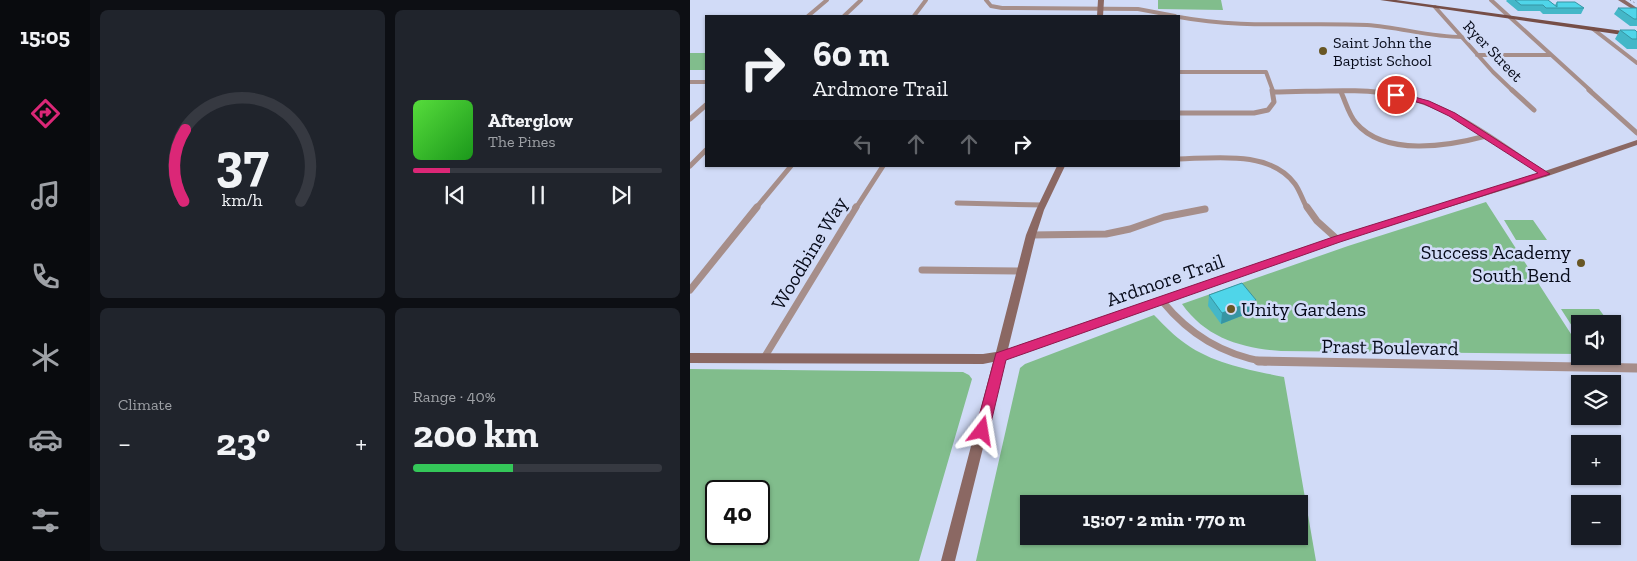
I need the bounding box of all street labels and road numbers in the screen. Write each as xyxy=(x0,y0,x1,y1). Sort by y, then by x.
street label: Ryer Street xyxy=(1459,17,1527,85)
street label: Woodbine Way xyxy=(766,191,853,314)
street label: Ardmore Trail xyxy=(1103,249,1227,311)
street label: Prast Boulevard xyxy=(1321,334,1459,360)

